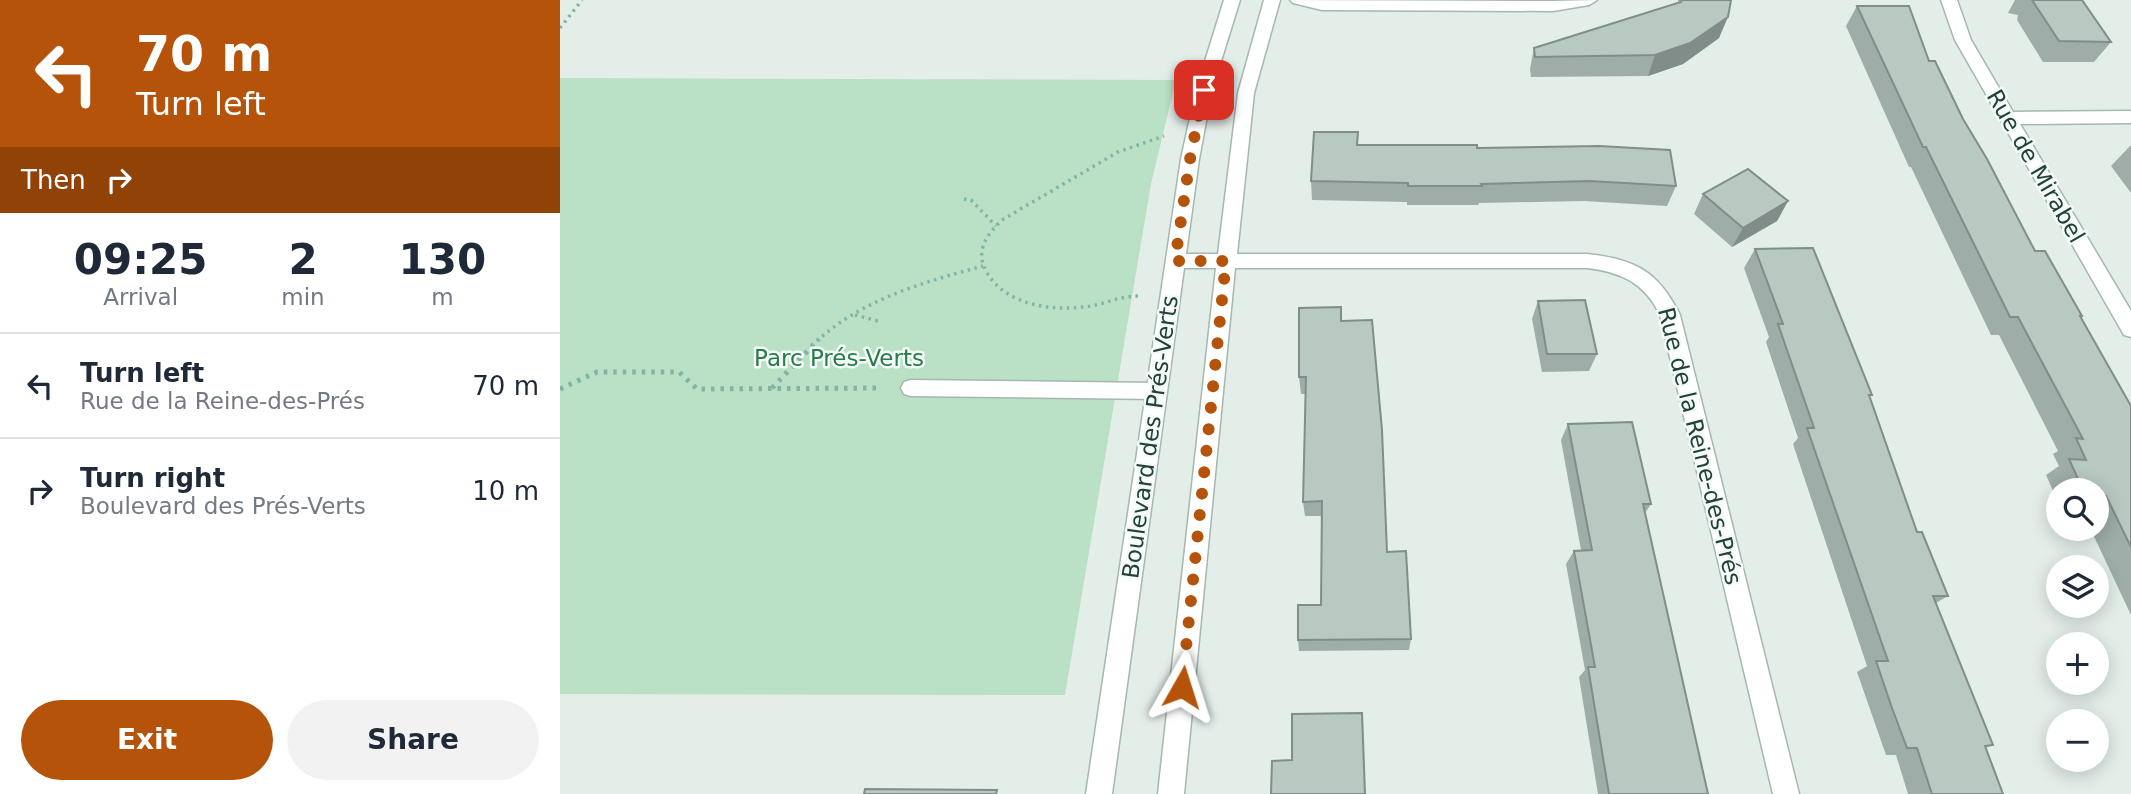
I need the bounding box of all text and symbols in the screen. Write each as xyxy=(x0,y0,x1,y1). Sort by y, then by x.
text: 70 m xyxy=(136,26,272,83)
icon: left xyxy=(21,28,112,119)
pin xyxy=(1174,60,1234,120)
icon: arrive xyxy=(1185,71,1223,109)
text: Turn left xyxy=(136,85,266,123)
street label: Rue de Mirabel xyxy=(1982,85,2090,247)
icon: right xyxy=(100,161,138,199)
text: Then xyxy=(21,165,86,195)
text: 09:25 xyxy=(74,235,208,284)
text: 2 xyxy=(288,235,318,284)
text: 130 xyxy=(399,235,486,284)
text: Arrival xyxy=(103,284,178,310)
text: min xyxy=(281,284,325,310)
text: m xyxy=(431,284,454,310)
street label: Boulevard des Prés-Verts xyxy=(1117,294,1183,580)
street label: Rue de la Reine-des-Prés xyxy=(1653,305,1747,587)
park label: Parc Prés-Verts xyxy=(754,345,924,371)
text: Turn left xyxy=(80,358,204,388)
icon: left xyxy=(21,367,59,405)
text: 70 m xyxy=(472,371,539,401)
text: Rue de la Reine-des-Prés xyxy=(80,388,365,414)
text: Turn right xyxy=(80,463,225,493)
icon: right xyxy=(21,472,59,510)
text: 10 m xyxy=(472,476,539,506)
map controls xyxy=(2046,478,2109,772)
button: search xyxy=(2046,478,2109,541)
text: Boulevard des Prés-Verts xyxy=(80,493,366,519)
button: layers xyxy=(2046,555,2109,618)
button: + xyxy=(2046,632,2109,695)
position arrow xyxy=(1145,650,1219,724)
button: Exit xyxy=(21,700,273,780)
button: Share xyxy=(287,700,539,780)
button: − xyxy=(2046,709,2109,772)

